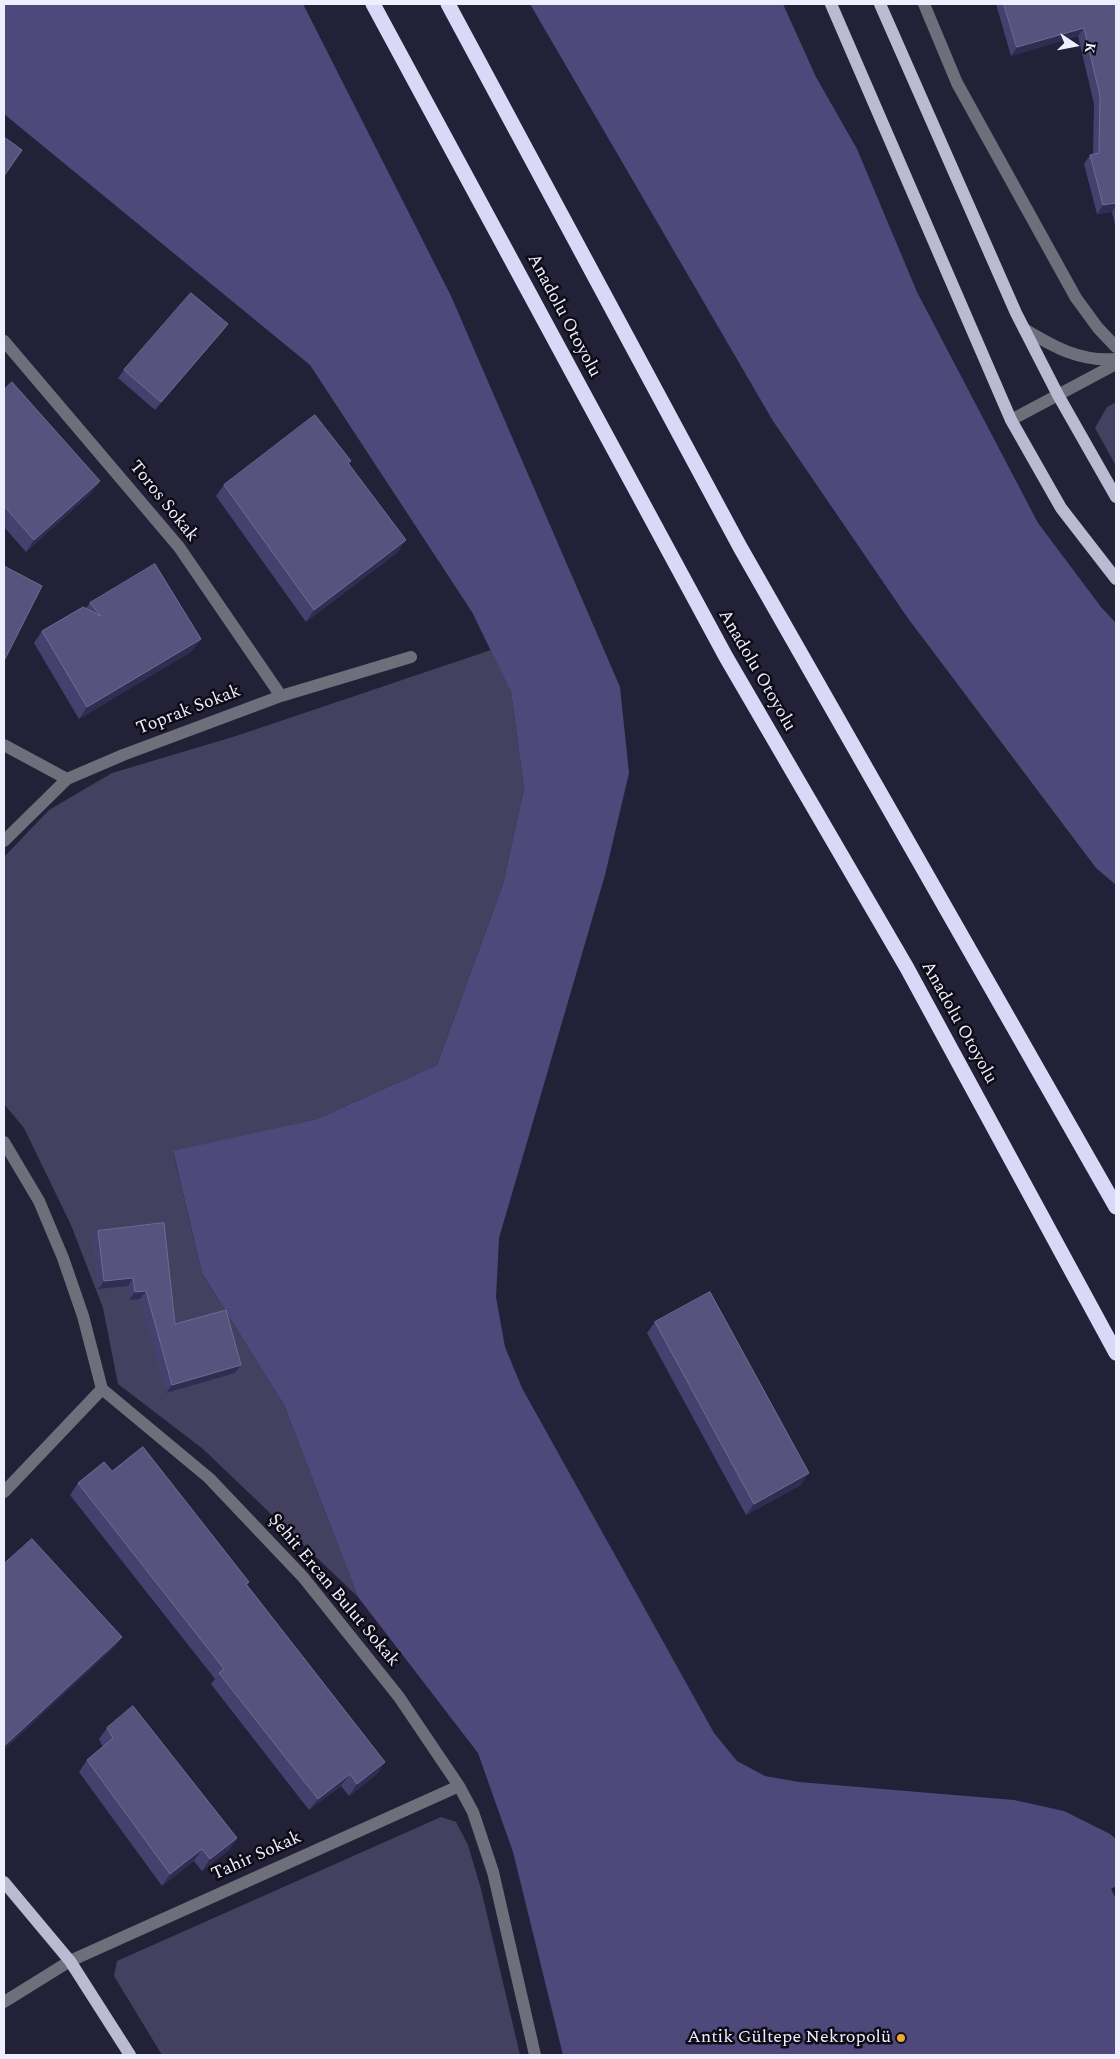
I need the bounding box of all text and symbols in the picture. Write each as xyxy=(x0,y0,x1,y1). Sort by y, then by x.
north arrow xyxy=(1050,20,1100,70)
text: K xyxy=(1079,41,1102,55)
street label: Anadolu Otoyolu xyxy=(521,251,605,381)
street label: Toros Sokak xyxy=(124,457,202,547)
street label: Anadolu Otoyolu xyxy=(712,606,800,736)
street label: Toprak Sokak xyxy=(134,681,244,741)
street label: Anadolu Otoyolu xyxy=(915,958,1001,1088)
street label: Şehit Ercan Bulut Sokak xyxy=(263,1510,403,1672)
street label: Tahir Sokak xyxy=(209,1828,305,1886)
place label: Antik Gültepe Nekropolü xyxy=(687,2027,891,2049)
marker: Antik Gültepe Nekropolü xyxy=(895,2032,907,2044)

